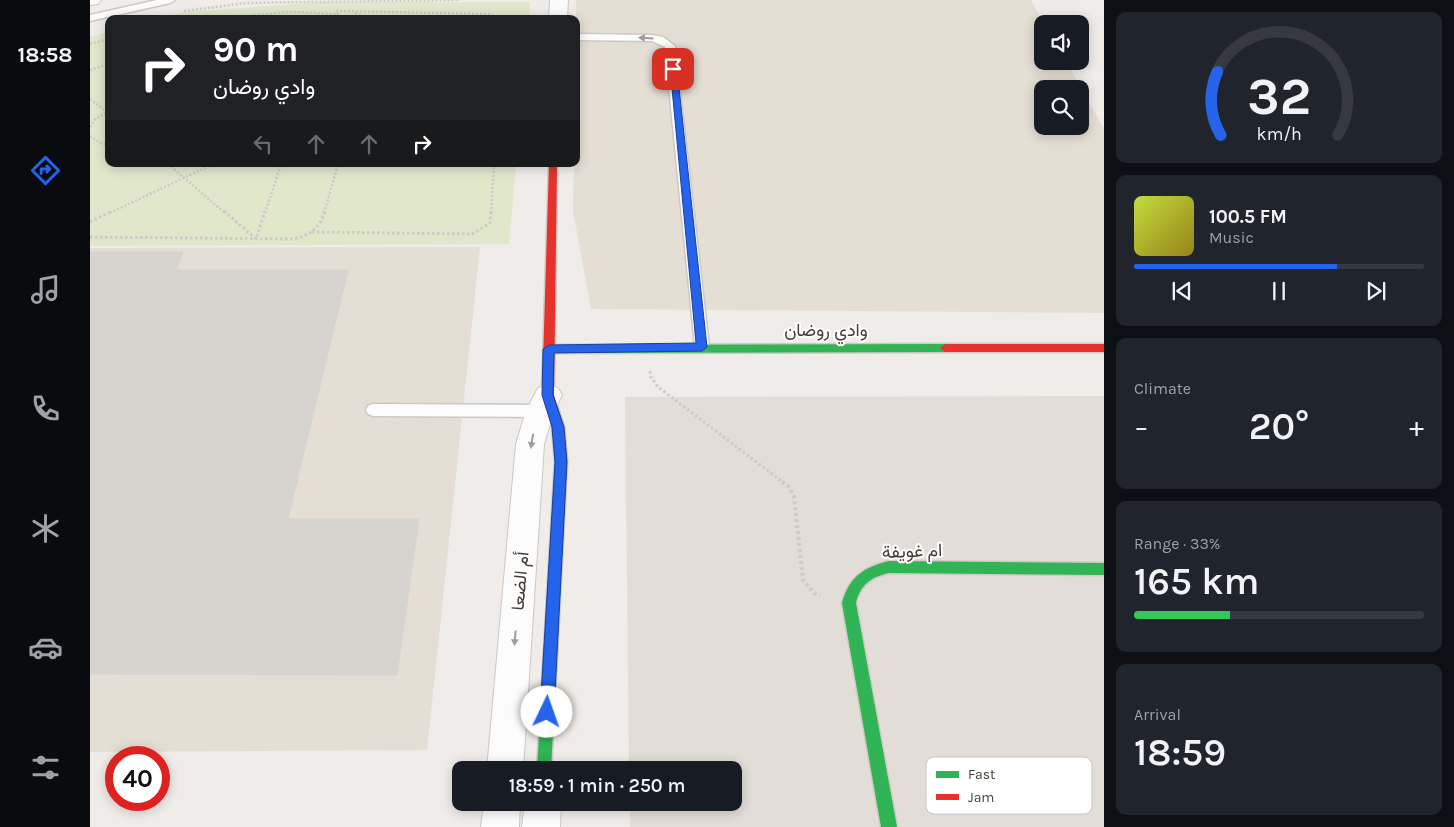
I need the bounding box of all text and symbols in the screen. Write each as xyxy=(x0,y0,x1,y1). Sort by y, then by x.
map controls xyxy=(1034,15,1089,135)
button: sound xyxy=(1034,15,1089,70)
text: 90 m xyxy=(213,29,299,70)
one-way arrow xyxy=(637,33,653,41)
icon: right xyxy=(130,35,195,100)
text: 18:58 xyxy=(17,42,73,68)
pin xyxy=(652,48,694,90)
icon: arrive xyxy=(659,55,687,83)
text: 32 xyxy=(1247,66,1311,127)
text: وادي روضان xyxy=(213,74,315,100)
button: search xyxy=(1034,80,1089,135)
text: km/h xyxy=(1256,124,1302,145)
icon: left xyxy=(249,130,277,158)
icon: ahead xyxy=(302,130,330,158)
icon: ahead xyxy=(355,130,383,158)
icon: right xyxy=(408,130,436,158)
icon: directions xyxy=(28,153,63,188)
text: 100.5 FM xyxy=(1209,206,1287,228)
text: Music xyxy=(1209,228,1254,247)
icon: music xyxy=(28,272,63,307)
icon: previous xyxy=(1168,277,1196,305)
icon: pause xyxy=(1265,277,1293,305)
icon: next xyxy=(1362,277,1390,305)
street label: وادي روضان xyxy=(784,319,868,345)
text: Climate xyxy=(1134,379,1191,398)
icon: phone xyxy=(28,391,63,426)
text: 20° xyxy=(1249,404,1309,449)
text: − xyxy=(1134,410,1149,443)
text: + xyxy=(1409,410,1424,443)
one-way arrow xyxy=(527,433,535,449)
icon: climate xyxy=(28,511,63,546)
text: Range · 33% xyxy=(1134,534,1220,553)
street label: ام غويفة xyxy=(881,539,943,564)
street label: أم الضعا xyxy=(506,551,535,611)
text: 165 km xyxy=(1134,559,1259,604)
icon: car xyxy=(28,630,63,665)
one-way arrow xyxy=(511,630,519,646)
position arrow xyxy=(520,685,572,737)
text: Arrival xyxy=(1134,705,1181,724)
text: 18:59 xyxy=(1134,730,1226,775)
speed limit sign: 40 xyxy=(105,746,170,811)
icon: filters xyxy=(28,750,63,785)
legend xyxy=(926,757,1092,814)
text: Fast xyxy=(968,766,995,783)
text: 18:59 · 1 min · 250 m xyxy=(509,775,685,797)
text: Jam xyxy=(968,789,994,806)

